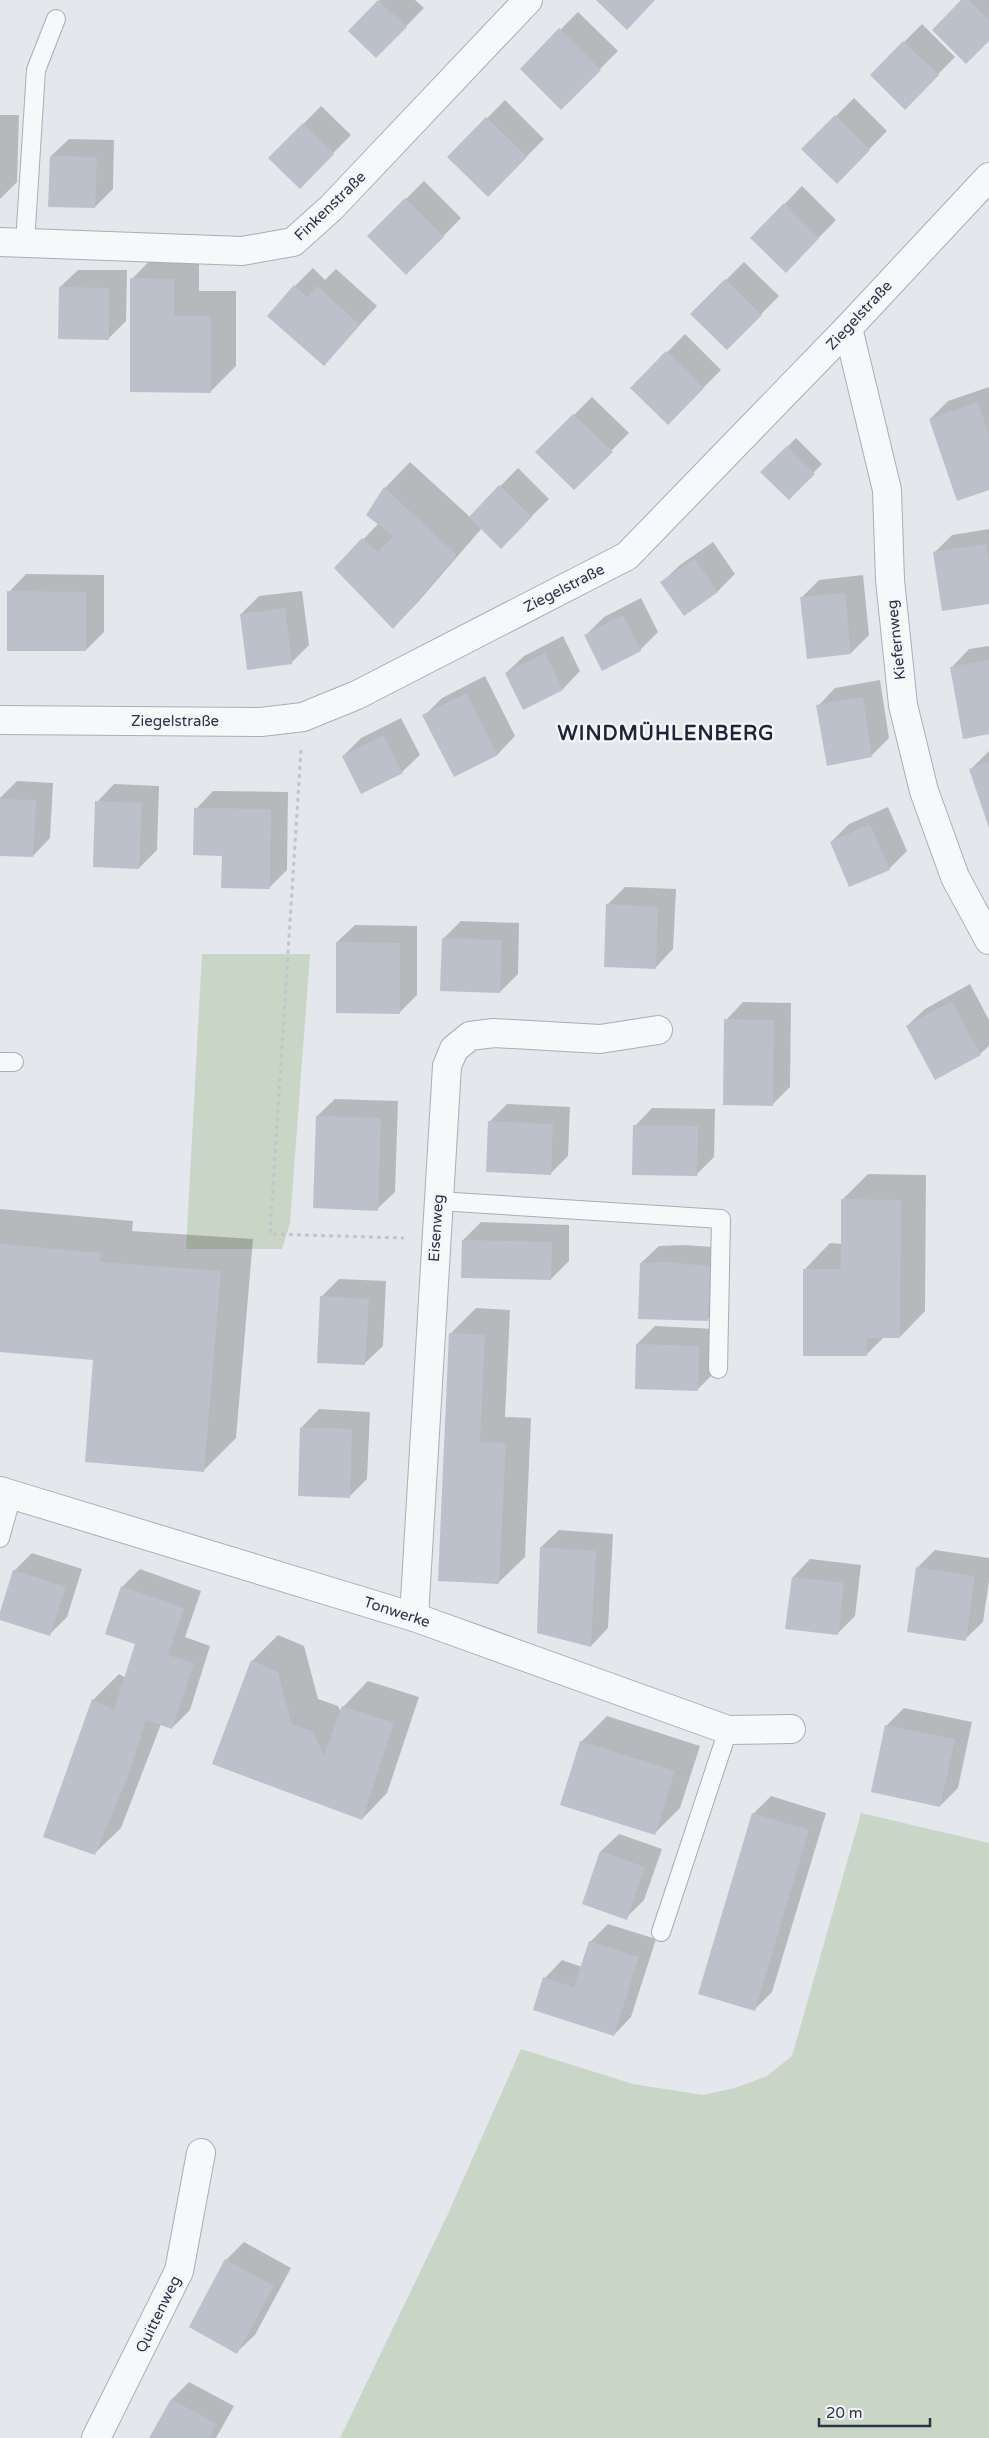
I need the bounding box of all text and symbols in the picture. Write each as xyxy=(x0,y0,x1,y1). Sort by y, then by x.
street label: Finkenstraße xyxy=(291,168,369,244)
street label: Ziegelstraße xyxy=(822,277,896,353)
street label: Ziegelstraße xyxy=(521,560,607,616)
street label: Kiefernweg xyxy=(883,599,909,681)
street label: Ziegelstraße xyxy=(131,712,219,730)
district label: WINDMÜHLENBERG xyxy=(558,721,774,746)
street label: Eisenweg xyxy=(425,1194,447,1262)
street label: Tonwerke xyxy=(361,1593,433,1631)
street label: Quittenweg xyxy=(132,2273,184,2355)
scale bar xyxy=(819,2396,930,2428)
text: 20 m xyxy=(826,2404,863,2422)

